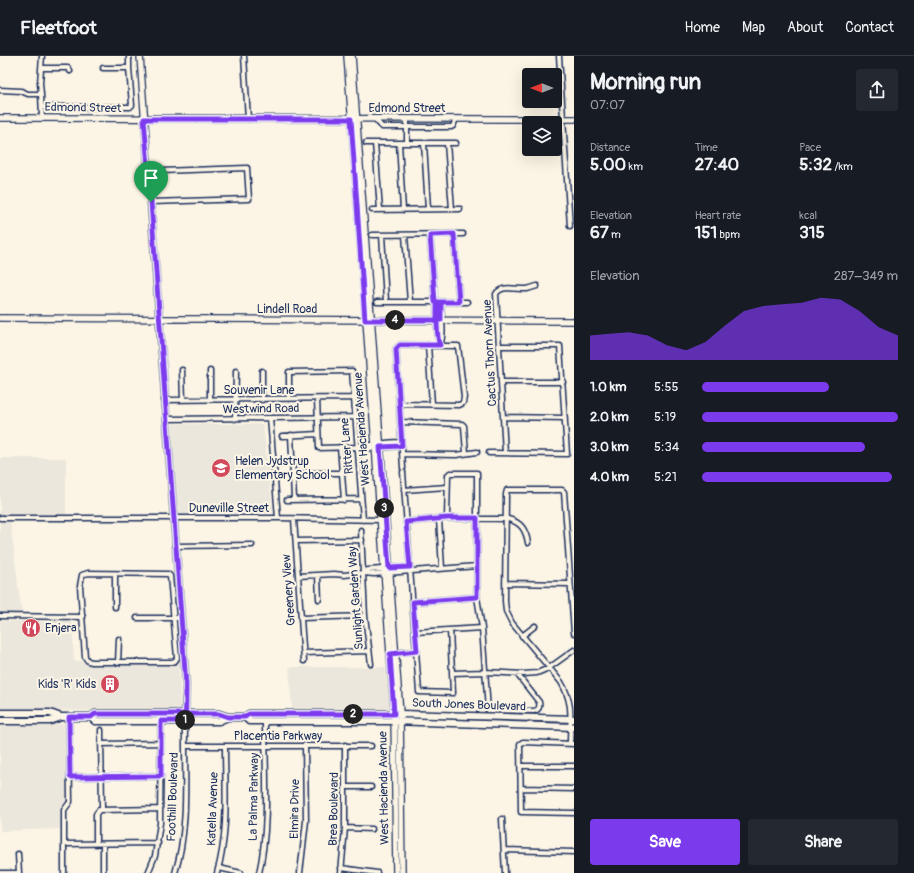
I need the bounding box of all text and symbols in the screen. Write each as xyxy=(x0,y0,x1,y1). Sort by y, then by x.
text: Fleetfoot xyxy=(20,16,97,40)
text: Home xyxy=(685,19,720,36)
text: Map xyxy=(742,19,765,36)
text: About xyxy=(787,19,823,36)
text: Contact xyxy=(845,19,894,36)
north arrow xyxy=(522,68,562,108)
map controls xyxy=(522,68,562,156)
text: Morning run xyxy=(590,68,701,96)
button: share xyxy=(856,69,898,111)
text: 07:07 xyxy=(590,97,625,113)
street label: Edmond Street xyxy=(44,100,122,116)
street label: Edmond Street xyxy=(369,101,446,116)
button: layers xyxy=(522,116,562,156)
text: Distance xyxy=(590,141,630,154)
text: Time xyxy=(695,141,718,154)
text: Pace xyxy=(799,141,821,154)
text: 5.00 xyxy=(590,154,626,175)
text: 27:40 xyxy=(695,154,739,175)
text: 5:32 xyxy=(799,154,832,175)
text: km xyxy=(626,160,643,173)
text: /km xyxy=(832,160,853,173)
pin xyxy=(134,161,168,202)
icon: arrive xyxy=(140,167,162,189)
text: Elevation xyxy=(590,209,632,222)
text: Heart rate xyxy=(695,209,741,222)
text: kcal xyxy=(799,209,817,222)
text: 67 xyxy=(590,222,609,243)
text: 151 xyxy=(695,222,717,243)
text: 315 xyxy=(799,222,825,243)
text: m xyxy=(609,228,621,241)
text: bpm xyxy=(717,228,740,241)
text: Elevation xyxy=(590,268,640,284)
text: 287–349 m xyxy=(834,268,898,284)
street label: Cactus Thorn Avenue xyxy=(480,299,500,407)
street label: Lindell Road xyxy=(257,302,317,317)
pin: 4 xyxy=(385,310,405,330)
text: 4 xyxy=(392,313,398,326)
street label: West Hacienda Avenue xyxy=(351,372,373,486)
text: 1.0 km xyxy=(590,379,627,395)
text: 5:55 xyxy=(654,379,679,395)
street label: Souvenir Lane xyxy=(223,383,295,398)
street label: Westwind Road xyxy=(223,401,300,417)
text: 2.0 km xyxy=(590,409,629,425)
text: 5:19 xyxy=(654,409,676,425)
street label: Ritter Lane xyxy=(337,417,357,475)
text: 3.0 km xyxy=(590,439,629,455)
text: 5:34 xyxy=(654,439,679,455)
place label: Helen Jydstrup Elementary School xyxy=(235,454,330,483)
school or university icon: Helen Jydstrup Elementary School xyxy=(210,457,232,479)
text: 4.0 km xyxy=(590,469,629,485)
text: 5:21 xyxy=(654,469,677,485)
pin: 3 xyxy=(374,498,394,518)
street label: Duneville Street xyxy=(189,501,269,516)
text: 3 xyxy=(381,501,387,514)
street label: Sunlight Garden Way xyxy=(345,546,367,650)
street label: Greenery View xyxy=(279,554,299,626)
restaurant icon: Enjera xyxy=(20,617,42,639)
place label: Enjera xyxy=(45,621,77,636)
building icon: Kids 'R' Kids xyxy=(99,673,121,695)
place label: Kids 'R' Kids xyxy=(38,677,97,692)
street label: South Jones Boulevard xyxy=(412,696,526,714)
pin: 2 xyxy=(343,704,363,724)
text: 2 xyxy=(350,707,356,720)
pin: 1 xyxy=(175,710,195,730)
text: 1 xyxy=(183,713,187,726)
street label: Placentia Parkway xyxy=(234,729,322,744)
street label: West Hacienda Avenue xyxy=(376,731,392,845)
street label: Foothill Boulevard xyxy=(164,752,182,842)
street label: La Palma Parkway xyxy=(246,753,262,841)
street label: Katella Avenue xyxy=(204,772,222,846)
street label: Brea Boulevard xyxy=(326,772,342,846)
street label: Elmira Drive xyxy=(287,779,303,839)
button: Save xyxy=(590,819,740,865)
button: Share xyxy=(748,819,898,865)

